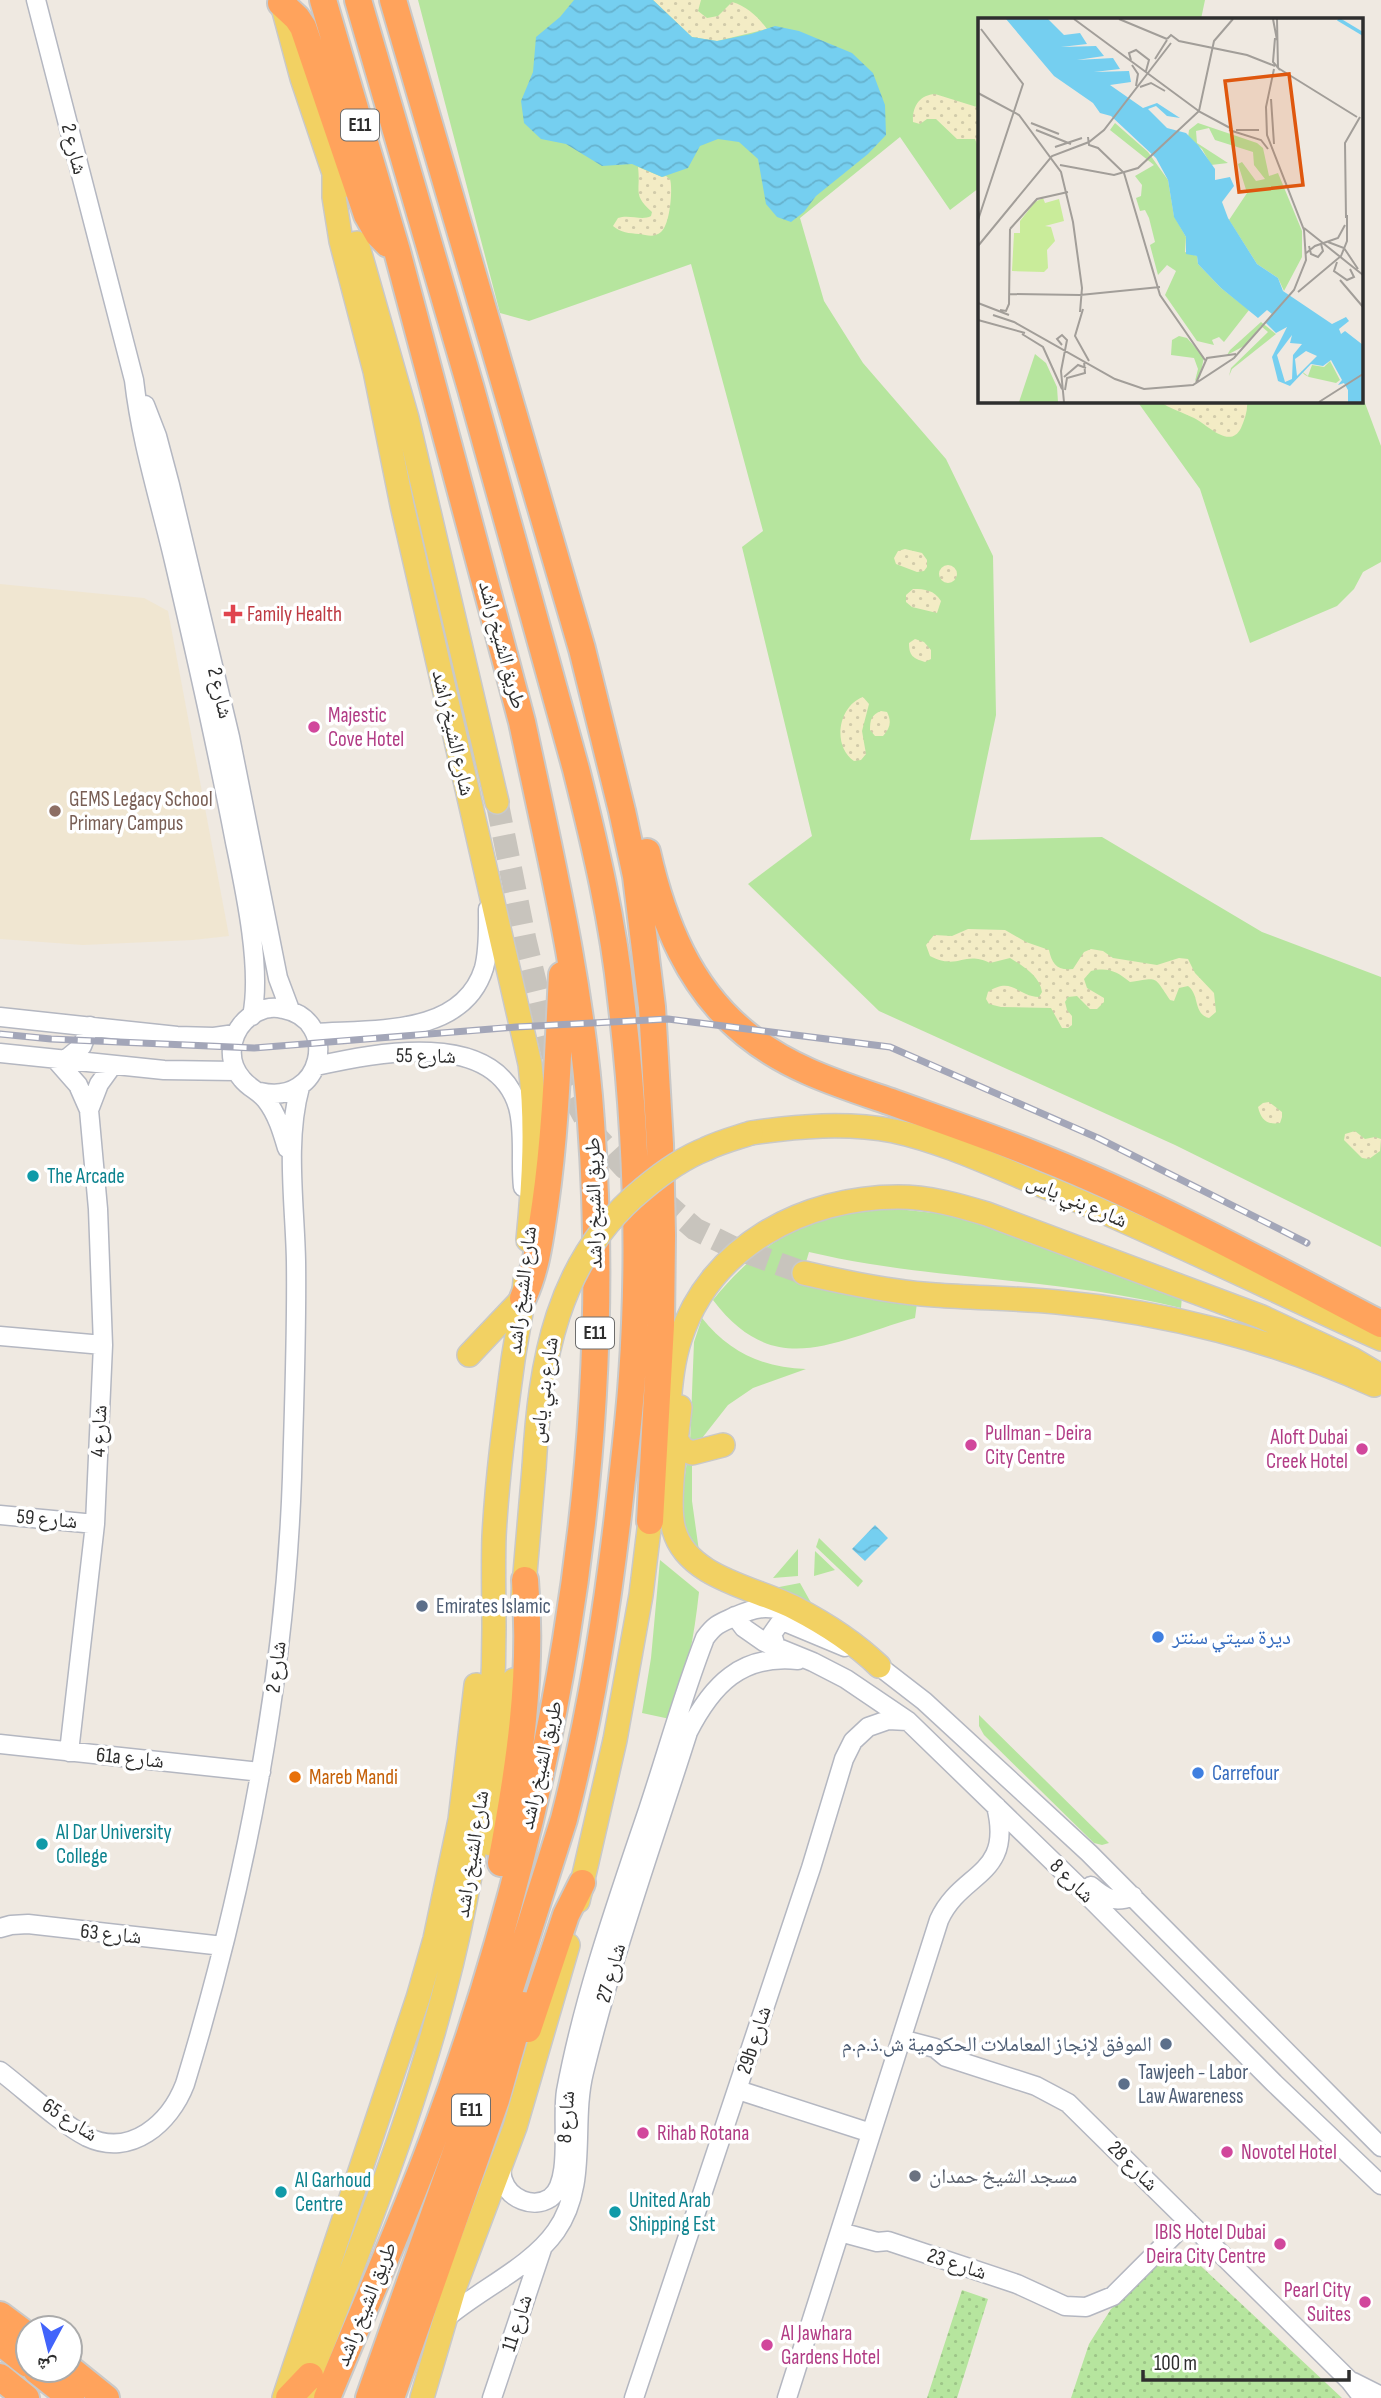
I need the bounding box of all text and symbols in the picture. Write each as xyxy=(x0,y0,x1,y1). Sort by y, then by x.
inset map xyxy=(978,18,1364,402)
road number: E11 xyxy=(341,110,379,140)
street label: شارع 2 xyxy=(56,121,92,177)
street label: طريق الشيخ راشد xyxy=(473,578,531,712)
place label: Family Health xyxy=(247,602,342,627)
marker: Family Health xyxy=(225,606,241,622)
street label: شارع 2 xyxy=(202,665,238,721)
street label: شارع الشيخ راشد xyxy=(426,668,480,798)
place label: Majestic Cove Hotel xyxy=(328,703,404,752)
marker: Majestic Cove Hotel xyxy=(306,719,322,735)
place label: GEMS Legacy School Primary Campus xyxy=(69,787,213,836)
marker: GEMS Legacy School Primary Campus xyxy=(47,803,63,819)
street label: شارع 55 xyxy=(396,1043,456,1069)
street label: طريق الشيخ راشد xyxy=(580,1137,608,1269)
place label: The Arcade xyxy=(47,1164,125,1189)
marker: The Arcade xyxy=(25,1168,41,1184)
street label: شارع بني ياس xyxy=(1022,1169,1131,1236)
street label: شارع الشيخ راشد xyxy=(502,1225,542,1355)
road number: E11 xyxy=(576,1317,614,1348)
street label: شارع بني ياس xyxy=(524,1335,567,1445)
street label: شارع 4 xyxy=(86,1405,112,1457)
place label: Pullman - Deira City Centre xyxy=(985,1421,1092,1470)
place label: Aloft Dubai Creek Hotel xyxy=(1266,1425,1348,1474)
marker: Pullman - Deira City Centre xyxy=(963,1437,979,1453)
marker: Aloft Dubai Creek Hotel xyxy=(1354,1441,1370,1457)
street label: شارع 59 xyxy=(16,1504,78,1534)
place label: Emirates Islamic xyxy=(436,1594,551,1619)
marker: Emirates Islamic xyxy=(414,1598,430,1614)
place label: ديرة سيتي سنتر xyxy=(1171,1625,1291,1653)
marker: ديرة سيتي سنتر xyxy=(1150,1629,1166,1645)
street label: شارع 2 xyxy=(260,1640,292,1694)
street label: طريق الشيخ راشد xyxy=(514,1698,568,1832)
street label: 61a شارع xyxy=(95,1742,165,1774)
place label: Carrefour xyxy=(1212,1761,1279,1786)
place label: Mareb Mandi xyxy=(309,1765,398,1790)
marker: Carrefour xyxy=(1190,1765,1206,1781)
marker: Mareb Mandi xyxy=(287,1769,303,1785)
street label: شارع الشيخ راشد xyxy=(450,1789,494,1919)
place label: Al Dar University College xyxy=(55,1820,172,1869)
marker: Al Dar University College xyxy=(34,1836,50,1852)
street label: شارع 8 xyxy=(1045,1854,1099,1908)
street label: شارع 63 xyxy=(79,1918,143,1950)
street label: شارع 27 xyxy=(591,1941,631,2005)
street label: 29b شارع xyxy=(731,2003,777,2077)
place label: الموفق لإنجاز المعاملات الحكومية ش.ذ.م.م xyxy=(842,2032,1152,2058)
marker: الموفق لإنجاز المعاملات الحكومية ش.ذ.م.م xyxy=(1158,2036,1174,2052)
place label: Tawjeeh - Labor Law Awareness xyxy=(1138,2060,1248,2109)
marker: Tawjeeh - Labor Law Awareness xyxy=(1116,2076,1132,2092)
street label: شارع 8 xyxy=(552,2090,580,2144)
street label: شارع 65 xyxy=(38,2093,102,2147)
road number: E11 xyxy=(452,2094,490,2126)
place label: Rihab Rotana xyxy=(657,2121,749,2146)
marker: Rihab Rotana xyxy=(635,2125,651,2141)
street label: شارع 28 xyxy=(1103,2136,1163,2196)
place label: Novotel Hotel xyxy=(1241,2140,1337,2165)
marker: Novotel Hotel xyxy=(1219,2144,1235,2160)
place label: مسجد الشيخ حمدان xyxy=(929,2164,1077,2189)
place label: Al Garhoud Centre xyxy=(294,2168,371,2217)
marker: مسجد الشيخ حمدان xyxy=(907,2168,923,2184)
marker: Al Garhoud Centre xyxy=(273,2184,289,2200)
place label: United Arab Shipping Est xyxy=(629,2188,715,2237)
marker: United Arab Shipping Est xyxy=(607,2204,623,2220)
place label: IBIS Hotel Dubai Deira City Centre xyxy=(1146,2220,1266,2269)
marker: IBIS Hotel Dubai Deira City Centre xyxy=(1272,2236,1288,2252)
street label: طريق الشيخ راشد xyxy=(330,2238,402,2370)
street label: شارع 23 xyxy=(924,2243,990,2285)
place label: Pearl City Suites xyxy=(1284,2278,1351,2327)
street label: شارع 11 xyxy=(496,2292,538,2354)
marker: Pearl City Suites xyxy=(1357,2294,1373,2310)
north arrow xyxy=(14,2314,84,2384)
place label: Al Jawhara Gardens Hotel xyxy=(780,2321,880,2370)
marker: Al Jawhara Gardens Hotel xyxy=(759,2337,775,2353)
scale bar xyxy=(1143,2338,1350,2382)
text: 100 m xyxy=(1154,2351,1197,2376)
text: ش xyxy=(36,2352,59,2377)

